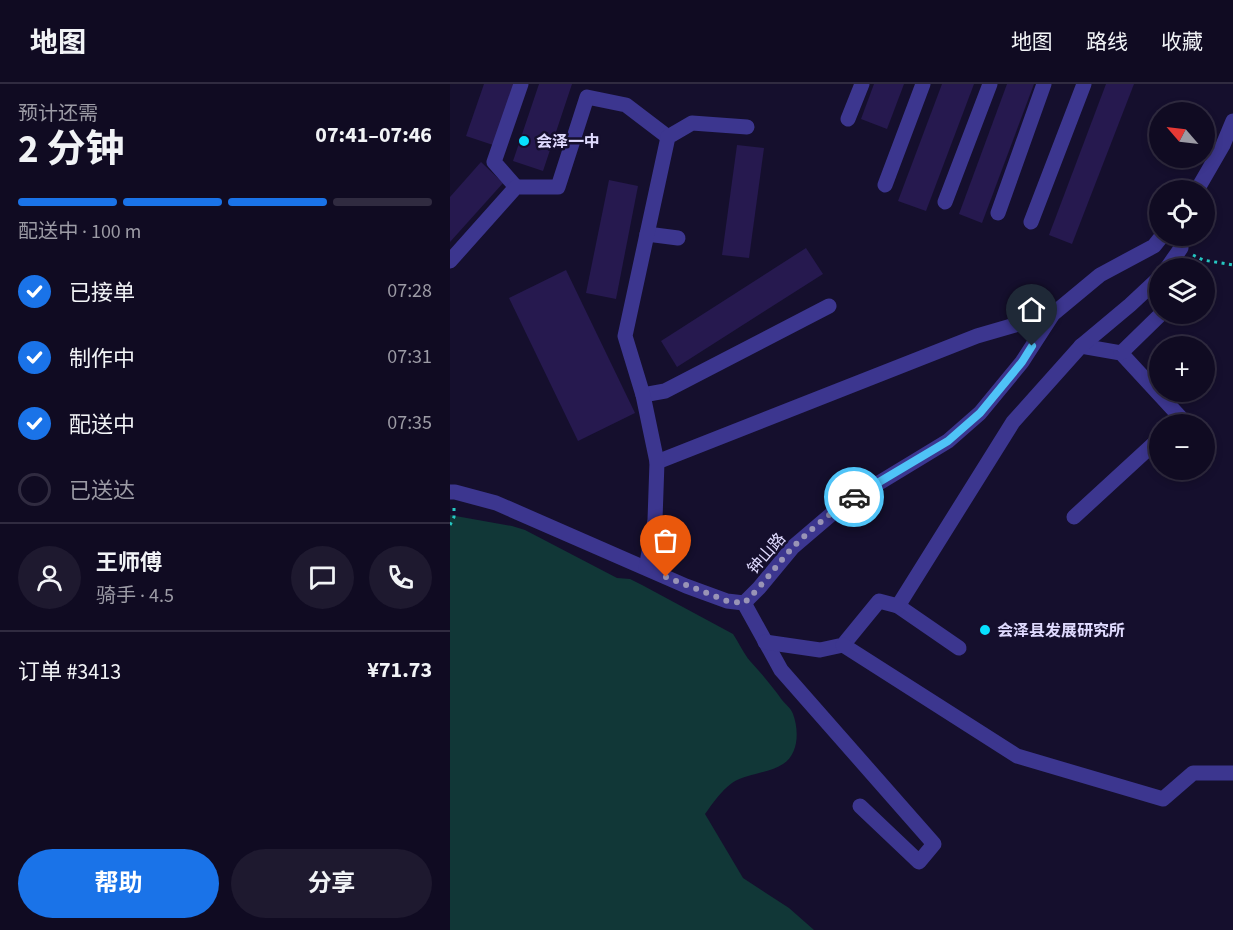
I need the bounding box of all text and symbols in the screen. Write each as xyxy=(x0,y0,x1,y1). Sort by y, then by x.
text: 地图 xyxy=(30,23,86,63)
text: 地图 xyxy=(1011,27,1053,57)
text: 路线 xyxy=(1086,27,1128,57)
text: 收藏 xyxy=(1161,27,1203,57)
text: 预计还需 xyxy=(18,100,98,128)
north arrow xyxy=(1149,102,1215,168)
map controls xyxy=(1149,102,1215,480)
text: 07:41–07:46 xyxy=(315,119,432,151)
text: 2 分钟 xyxy=(18,122,124,178)
place label: 会泽一中 xyxy=(536,131,600,153)
marker: 会泽一中 xyxy=(517,134,531,148)
button: locate xyxy=(1149,180,1215,246)
text: 配送中 · 100 m xyxy=(18,218,141,246)
button: layers xyxy=(1149,258,1215,324)
icon: check xyxy=(18,275,51,308)
text: 已接单 xyxy=(69,277,135,309)
text: 07:28 xyxy=(387,277,432,305)
pin xyxy=(1006,284,1057,346)
icon: home xyxy=(1015,293,1048,326)
button: + xyxy=(1149,336,1215,402)
icon: check xyxy=(18,341,51,374)
text: 制作中 xyxy=(69,343,135,375)
text: 07:31 xyxy=(387,343,432,371)
icon: check xyxy=(18,407,51,440)
text: 配送中 xyxy=(69,409,135,441)
text: 07:35 xyxy=(387,409,432,437)
button: − xyxy=(1149,414,1215,480)
courier xyxy=(824,467,884,527)
text: 已送达 xyxy=(69,475,135,507)
icon: car xyxy=(838,481,871,514)
pin xyxy=(640,515,691,577)
icon: bag xyxy=(649,524,682,557)
street label: 钟山路 xyxy=(743,528,791,579)
button: person xyxy=(18,546,81,609)
button: chat xyxy=(291,546,354,609)
button: phone xyxy=(369,546,432,609)
text: 王师傅 xyxy=(96,547,162,579)
text: 骑手 · 4.5 xyxy=(96,582,174,610)
place label: 会泽县发展研究所 xyxy=(997,620,1125,642)
marker: 会泽县发展研究所 xyxy=(978,623,992,637)
text: ¥71.73 xyxy=(367,654,432,686)
text: 订单 #3413 xyxy=(18,656,121,688)
button: 帮助 xyxy=(18,849,219,918)
button: 分享 xyxy=(231,849,432,918)

